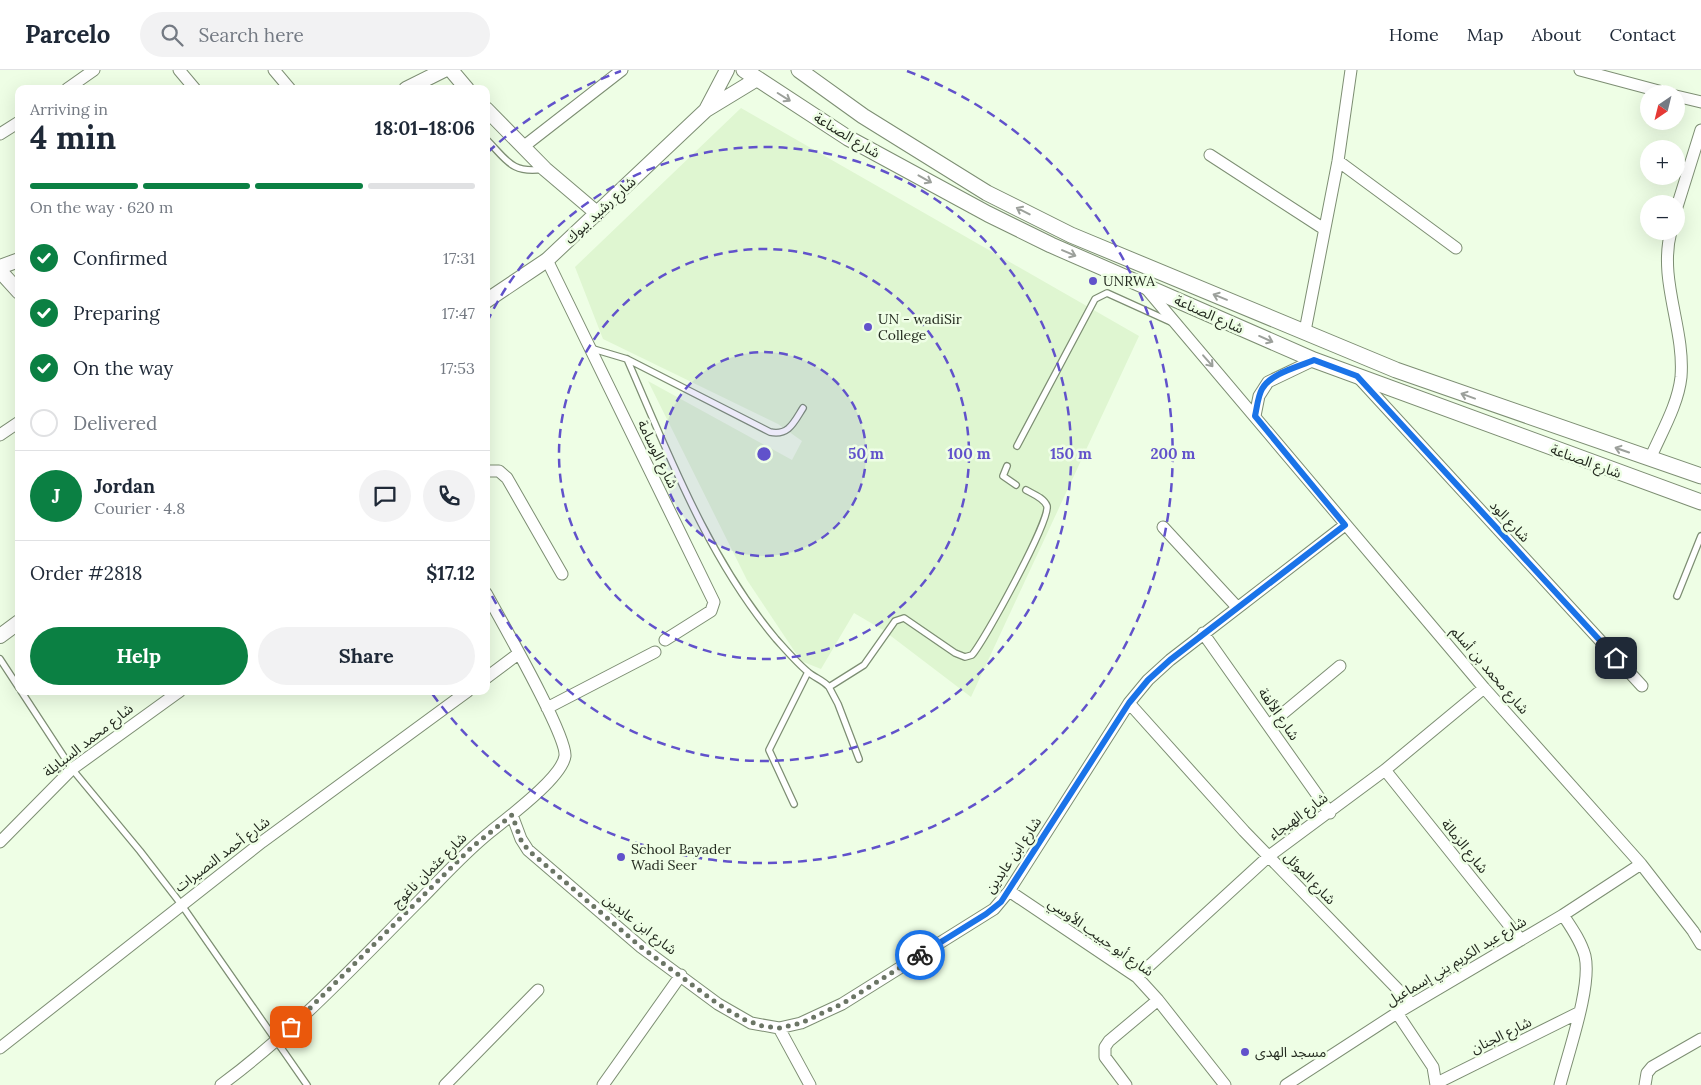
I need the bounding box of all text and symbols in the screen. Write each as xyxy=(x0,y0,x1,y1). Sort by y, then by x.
search box xyxy=(140,12,490,57)
text: Parcelo xyxy=(25,19,110,50)
icon: search xyxy=(158,21,186,49)
text: Search here xyxy=(198,23,304,47)
text: Home xyxy=(1389,23,1439,46)
text: Map xyxy=(1467,23,1503,46)
text: About xyxy=(1531,23,1581,46)
text: Contact xyxy=(1609,23,1676,46)
north arrow xyxy=(1640,85,1685,130)
map controls xyxy=(1640,85,1685,240)
one-way arrow xyxy=(777,92,791,102)
text: Arriving in xyxy=(30,99,108,119)
street label: شارع الصناعة xyxy=(810,108,883,163)
text: 18:01–18:06 xyxy=(375,116,475,140)
text: 4 min xyxy=(30,117,116,158)
button: + xyxy=(1640,140,1685,185)
street label: شارع رشيد بيوك xyxy=(561,172,641,249)
one-way arrow xyxy=(917,174,932,184)
button: − xyxy=(1640,195,1685,240)
text: On the way · 620 m xyxy=(30,197,173,217)
one-way arrow xyxy=(1016,206,1031,215)
icon: check xyxy=(30,244,58,272)
text: Confirmed xyxy=(73,246,168,270)
text: 17:31 xyxy=(443,248,475,268)
one-way arrow xyxy=(1061,248,1076,258)
place label: UNRWA xyxy=(1103,272,1155,290)
marker: UNRWA xyxy=(1087,275,1099,287)
street label: شارع الصناعة xyxy=(1171,291,1246,339)
one-way arrow xyxy=(1213,292,1228,301)
icon: check xyxy=(30,299,58,327)
text: Preparing xyxy=(73,301,160,325)
text: 17:47 xyxy=(442,303,475,323)
place label: UN - wadiSir College xyxy=(878,310,962,344)
marker: UN - wadiSir College xyxy=(862,321,874,333)
one-way arrow xyxy=(1258,334,1273,344)
icon: check xyxy=(30,354,58,382)
one-way arrow xyxy=(1202,354,1213,367)
text: On the way xyxy=(73,356,173,380)
text: 17:53 xyxy=(440,358,475,378)
one-way arrow xyxy=(1461,391,1477,400)
text: Delivered xyxy=(73,411,157,435)
street label: شارع الوسامة xyxy=(632,417,682,492)
street label: شارع الصناعة xyxy=(1547,440,1624,484)
text: 50 m xyxy=(848,444,884,463)
text: 100 m xyxy=(948,444,991,463)
text: 150 m xyxy=(1050,444,1092,463)
text: 200 m xyxy=(1151,444,1196,463)
one-way arrow xyxy=(1614,444,1630,454)
centre of rings xyxy=(755,445,773,463)
button: chat xyxy=(359,470,411,522)
button: phone xyxy=(423,470,475,522)
text: Jordan xyxy=(94,474,155,498)
text: J xyxy=(52,484,60,508)
street label: شارع الود xyxy=(1484,496,1534,547)
text: Courier · 4.8 xyxy=(94,498,185,518)
text: Order #2818 xyxy=(30,561,142,585)
text: $17.12 xyxy=(426,561,475,585)
street label: شارع محمد بن أسلم xyxy=(1445,622,1533,719)
button: Help xyxy=(30,627,248,685)
button: Share xyxy=(258,627,475,685)
pin xyxy=(1595,637,1637,679)
icon: home xyxy=(1602,644,1630,672)
street label: شارع الألفة xyxy=(1253,684,1304,745)
street label: شارع محمد السبايلة xyxy=(39,699,138,782)
street label: شارع الهيجاء xyxy=(1265,788,1332,845)
street label: شارع أحمد النصيرات xyxy=(171,812,274,897)
street label: شارع ابن عابدين xyxy=(981,813,1047,898)
street label: شارع الزمالة xyxy=(1436,815,1492,878)
street label: شارع عثمان ناغوج xyxy=(388,829,472,913)
place label: School Bayader Wadi Seer xyxy=(631,840,731,874)
street label: شارع الموئل xyxy=(1279,848,1340,910)
marker: School Bayader Wadi Seer xyxy=(615,851,627,863)
street label: شارع ابن عابدين xyxy=(598,890,681,960)
street label: شارع أبو حبيب الأوسي xyxy=(1044,894,1157,982)
street label: شارع عبد الكريم بني إسماعيل xyxy=(1383,912,1531,1012)
courier xyxy=(895,930,945,980)
icon: bike xyxy=(906,941,934,969)
pin xyxy=(270,1006,312,1048)
icon: bag xyxy=(277,1013,305,1041)
street label: شارع الجنان xyxy=(1468,1013,1535,1059)
place label: مسجد الهدى xyxy=(1255,1043,1326,1061)
marker: مسجد الهدى xyxy=(1239,1046,1251,1058)

